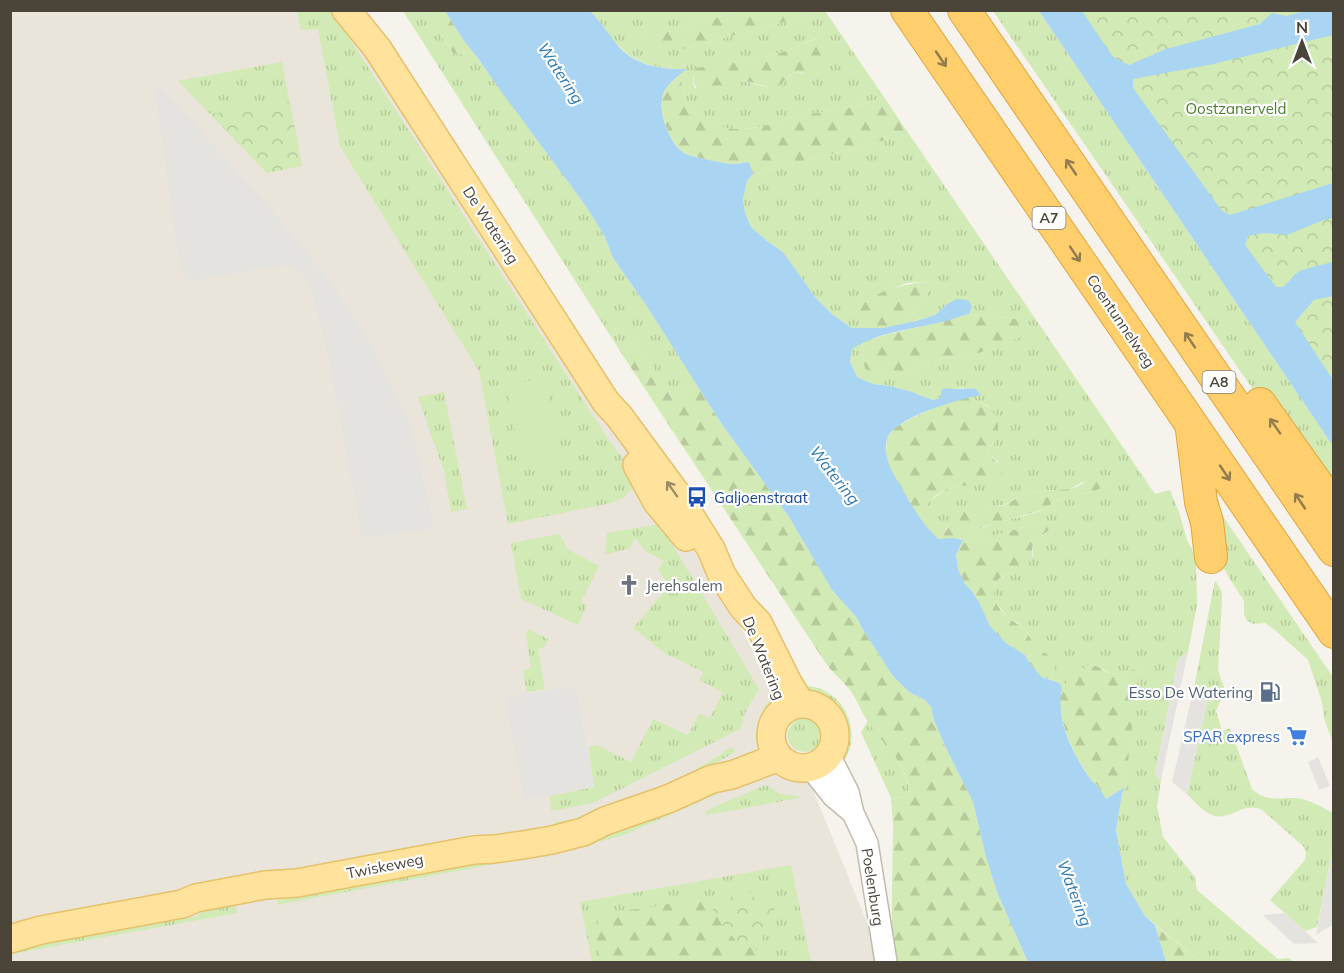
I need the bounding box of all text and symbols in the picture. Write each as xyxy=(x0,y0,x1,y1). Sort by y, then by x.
north arrow xyxy=(1272,12,1332,72)
text: N xyxy=(1296,17,1308,37)
water label: Watering xyxy=(534,38,588,108)
one-way arrow xyxy=(935,50,947,66)
park label: Oostzanerveld xyxy=(1186,99,1286,118)
one-way arrow xyxy=(1065,159,1077,176)
street label: De Watering xyxy=(459,183,523,267)
road number: A7 xyxy=(1032,207,1066,229)
one-way arrow xyxy=(1069,246,1081,262)
street label: Coentunnelweg xyxy=(1083,271,1159,371)
one-way arrow xyxy=(1184,333,1196,349)
road number: A8 xyxy=(1202,371,1236,393)
one-way arrow xyxy=(1269,418,1281,435)
water label: Watering xyxy=(806,442,864,509)
one-way arrow xyxy=(1218,464,1231,481)
one-way arrow xyxy=(666,481,678,497)
bus stop icon: Galjoenstraat xyxy=(685,485,709,509)
place label: Galjoenstraat xyxy=(714,488,808,507)
one-way arrow xyxy=(1294,494,1306,510)
church icon: Jerehsalem xyxy=(617,573,641,597)
place label: Jerehsalem xyxy=(646,576,723,595)
street label: De Watering xyxy=(739,614,789,702)
fuel station icon: Esso De Watering xyxy=(1258,680,1282,704)
place label: Esso De Watering xyxy=(1129,683,1253,702)
supermarket icon: SPAR express xyxy=(1285,724,1309,748)
place label: SPAR express xyxy=(1183,727,1280,746)
street label: Poelenburg xyxy=(857,847,889,927)
street label: Twiskeweg xyxy=(345,849,425,883)
water label: Watering xyxy=(1053,857,1097,929)

